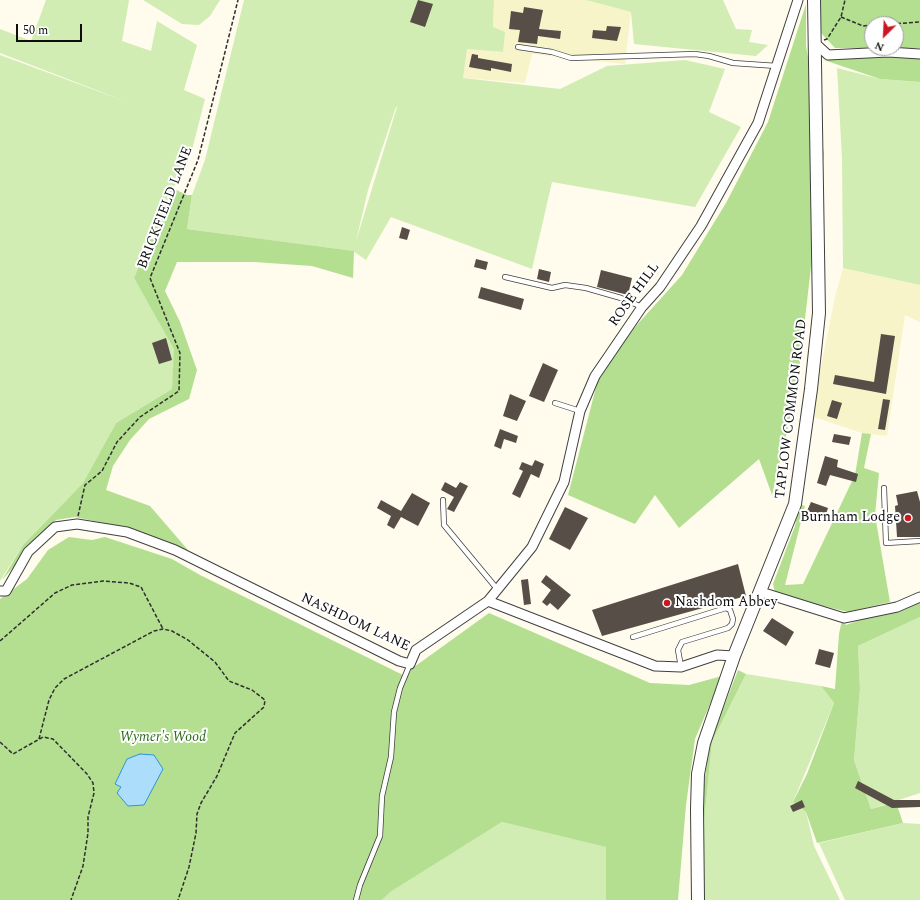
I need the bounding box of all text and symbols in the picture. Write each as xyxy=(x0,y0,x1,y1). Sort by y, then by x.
scale bar xyxy=(18,16,84,42)
north arrow xyxy=(864,16,904,56)
text: 50 m xyxy=(23,21,48,40)
text: N xyxy=(872,37,887,56)
street label: BRICKFIELD LANE xyxy=(135,144,197,272)
street label: ROSE HILL xyxy=(606,260,664,330)
street label: TAPLOW COMMON ROAD xyxy=(773,318,811,500)
place label: Burnham Lodge xyxy=(800,510,900,526)
marker: Burnham Lodge xyxy=(903,513,913,523)
street label: NASHDOM LANE xyxy=(298,590,412,656)
place label: Nashdom Abbey xyxy=(675,595,777,611)
marker: Nashdom Abbey xyxy=(662,598,672,608)
park label: Wymer's Wood xyxy=(120,730,206,746)

